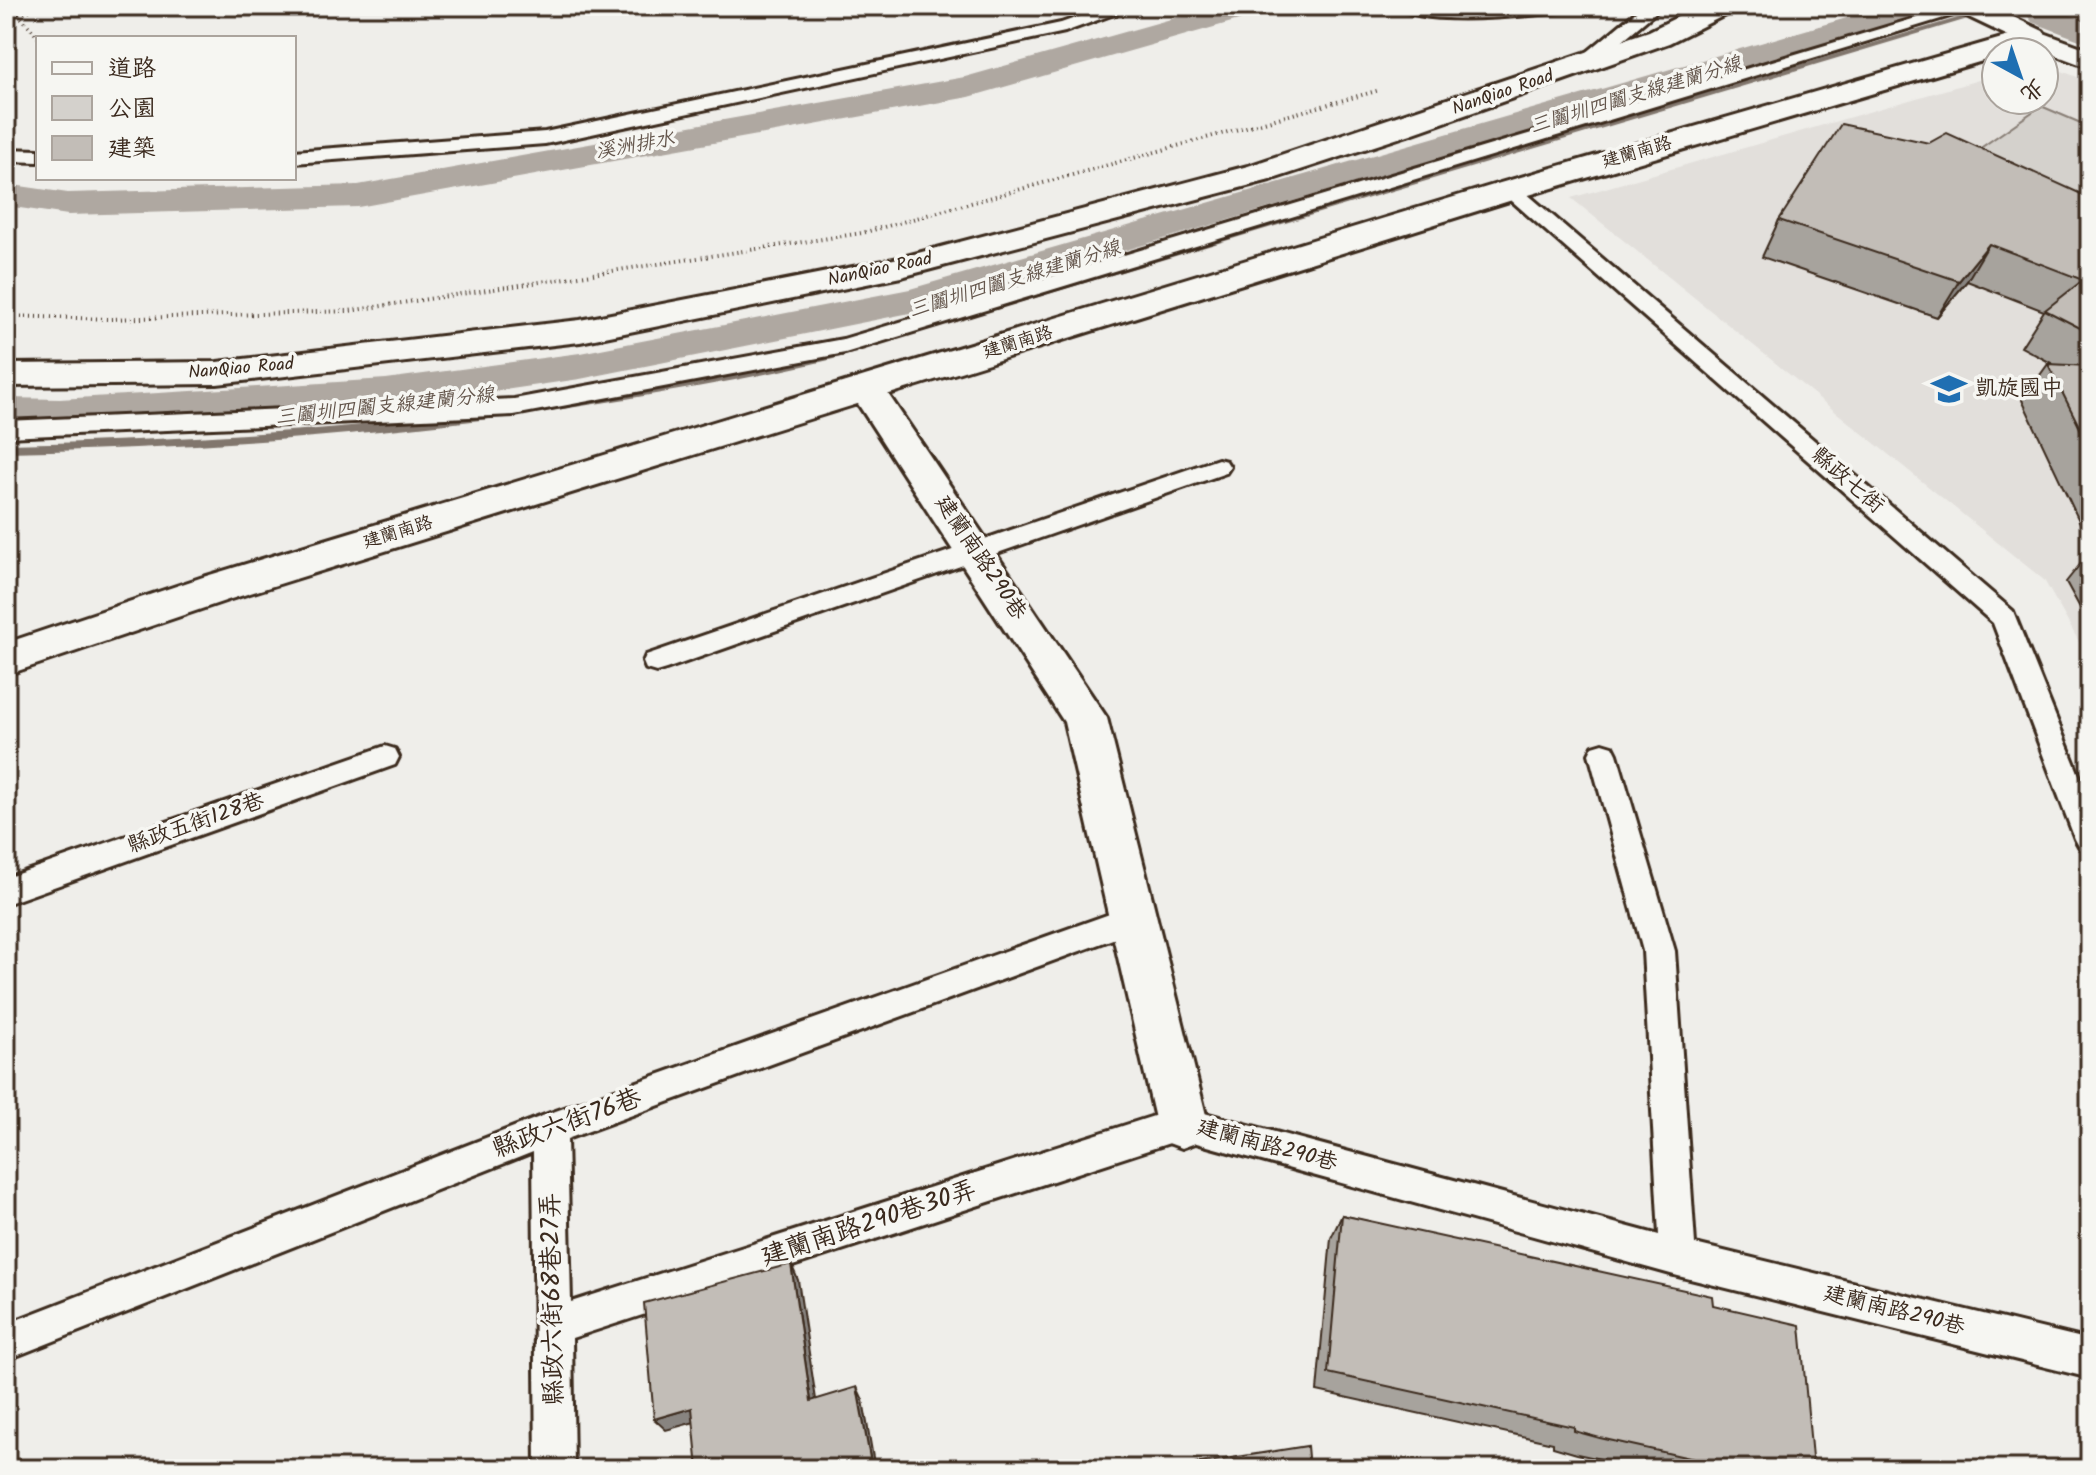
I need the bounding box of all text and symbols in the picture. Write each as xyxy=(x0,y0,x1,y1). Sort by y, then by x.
legend xyxy=(36,36,296,180)
north arrow xyxy=(1980,36,2060,116)
water label: 三鬮圳四鬮支線建蘭分線 xyxy=(1526,48,1747,143)
text: 道路 xyxy=(108,50,156,89)
street label: NanQiao Road xyxy=(1448,62,1559,124)
text: 北 xyxy=(2012,69,2051,110)
text: 公園 xyxy=(108,90,156,129)
water label: 溪洲排水 xyxy=(593,123,678,169)
street label: 建蘭南路 xyxy=(1598,129,1676,177)
text: 建築 xyxy=(108,130,156,169)
water label: 三鬮圳四鬮支線建蘭分線 xyxy=(905,232,1126,327)
street label: NanQiao Road xyxy=(825,245,936,295)
street label: 建蘭南路 xyxy=(979,319,1057,367)
street label: NanQiao Road xyxy=(187,350,296,388)
school or university icon: 凱旋國中 xyxy=(1930,370,1968,408)
place label: 凱旋國中 xyxy=(1975,372,2063,407)
water label: 三鬮圳四鬮支線建蘭分線 xyxy=(274,379,497,434)
street label: 縣政七街 xyxy=(1802,439,1892,523)
street label: 建蘭南路290巷 xyxy=(925,488,1035,628)
street label: 建蘭南路 xyxy=(359,509,437,557)
street label: 縣政五街128巷 xyxy=(123,784,269,864)
street label: 縣政六街76巷 xyxy=(486,1078,648,1170)
street label: 建蘭南路290巷 xyxy=(1193,1110,1341,1182)
street label: 建蘭南路290巷30弄 xyxy=(756,1169,982,1279)
street label: 縣政六街68巷27弄 xyxy=(530,1192,576,1406)
street label: 建蘭南路290巷 xyxy=(1820,1277,1968,1345)

